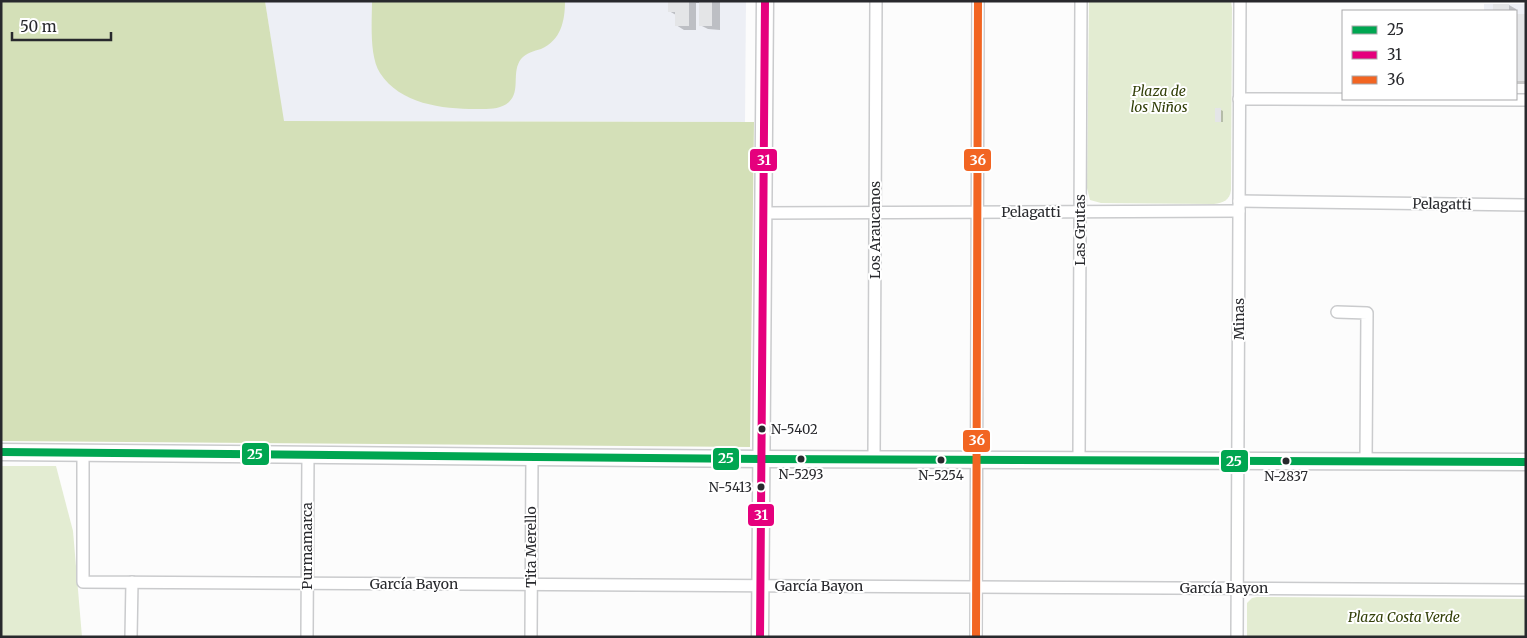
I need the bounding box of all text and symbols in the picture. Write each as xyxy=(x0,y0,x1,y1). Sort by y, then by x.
scale bar xyxy=(12,10,111,42)
legend xyxy=(1342,10,1517,100)
text: 50 m xyxy=(20,17,57,36)
text: 25 xyxy=(1387,20,1404,39)
text: 31 xyxy=(1387,45,1402,64)
text: 36 xyxy=(1387,70,1404,89)
park label: Plaza de los Niños xyxy=(1131,82,1188,116)
line badge: 31 xyxy=(749,148,778,172)
line badge: 36 xyxy=(963,148,992,172)
text: 31 xyxy=(757,151,771,169)
text: 36 xyxy=(970,151,987,169)
street label: Los Araucanos xyxy=(866,181,884,279)
street label: Las Grutas xyxy=(1071,194,1089,266)
street label: Pelagatti xyxy=(1412,194,1472,214)
street label: Pelagatti xyxy=(1001,203,1061,221)
street label: Minas xyxy=(1230,298,1248,340)
place label: N-5402 xyxy=(771,421,818,438)
marker: N-5402 xyxy=(757,424,767,434)
line badge: 36 xyxy=(962,429,991,453)
text: 36 xyxy=(969,431,986,449)
line badge: 25 xyxy=(241,442,270,466)
text: 25 xyxy=(247,445,263,463)
line badge: 25 xyxy=(712,447,740,471)
text: 25 xyxy=(718,449,734,467)
line badge: 25 xyxy=(1220,449,1249,473)
text: 25 xyxy=(1226,452,1242,470)
marker: N-5293 xyxy=(796,454,806,464)
marker: N-5254 xyxy=(936,455,946,465)
marker: N-2837 xyxy=(1281,456,1291,466)
place label: N-5293 xyxy=(779,466,824,483)
place label: N-5254 xyxy=(918,467,964,484)
place label: N-2837 xyxy=(1264,468,1308,485)
place label: N-5413 xyxy=(709,479,752,496)
marker: N-5413 xyxy=(756,482,766,492)
street label: Purmamarca xyxy=(298,502,316,590)
line badge: 31 xyxy=(747,503,775,527)
street label: Tita Merello xyxy=(522,506,540,588)
text: 31 xyxy=(754,506,768,524)
street label: García Bayon xyxy=(370,575,458,593)
street label: García Bayon xyxy=(775,577,863,595)
street label: García Bayon xyxy=(1180,579,1268,597)
park label: Plaza Costa Verde xyxy=(1348,608,1460,626)

